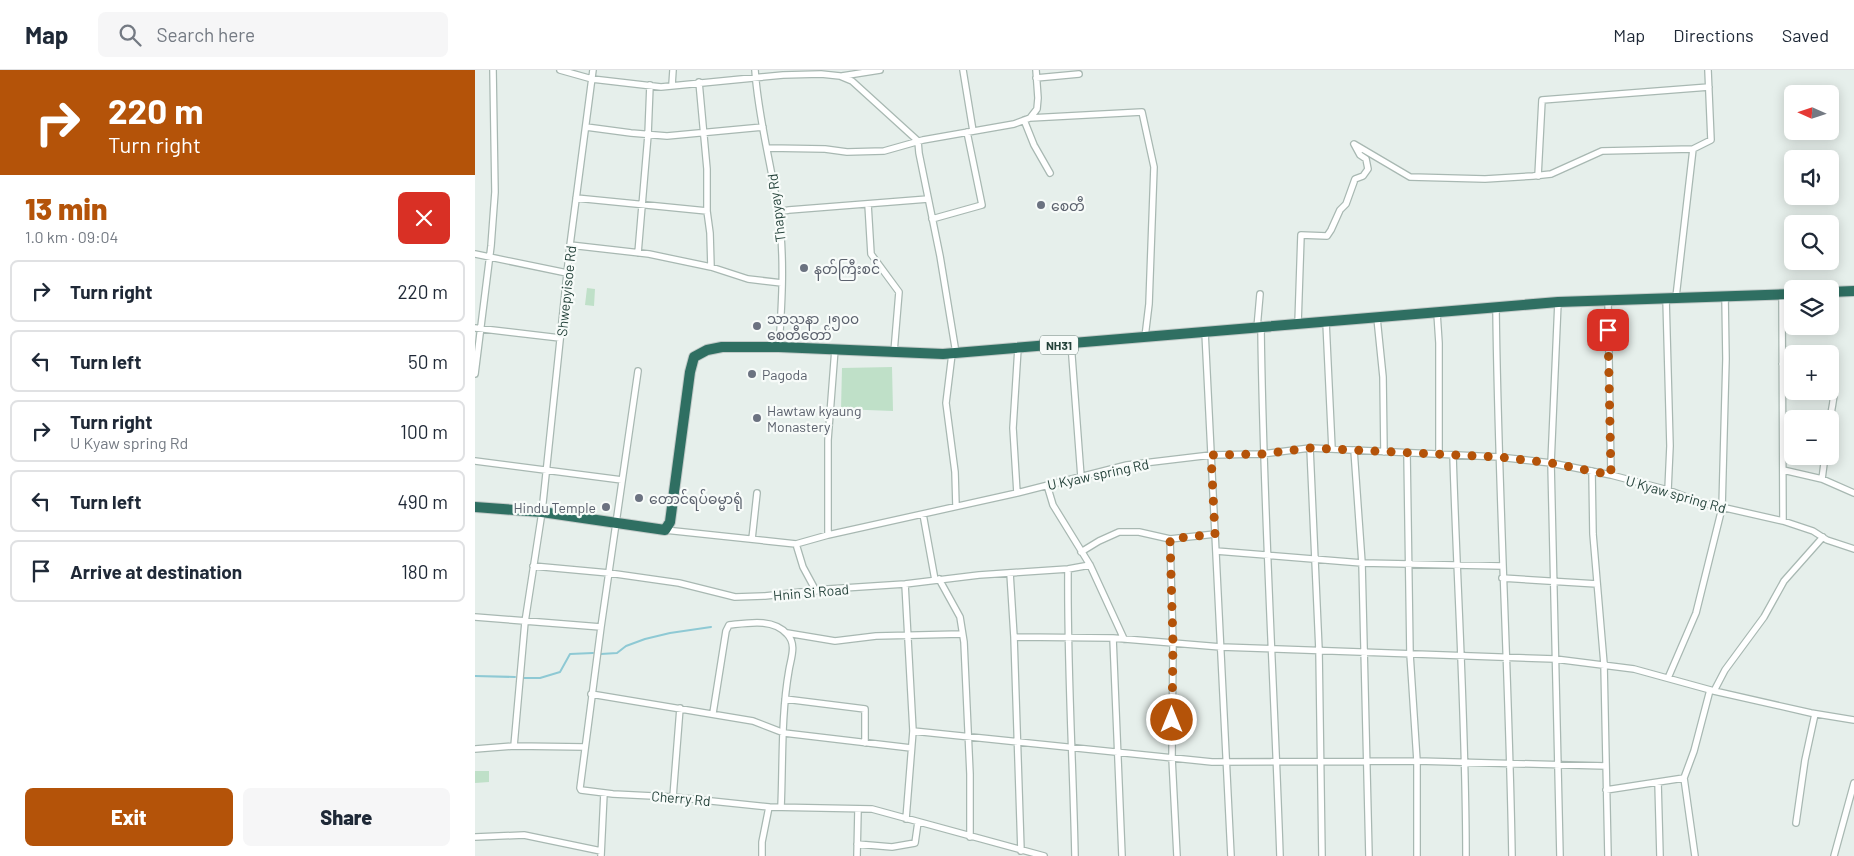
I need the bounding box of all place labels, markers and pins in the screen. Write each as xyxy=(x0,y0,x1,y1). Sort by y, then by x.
place label: စေတီ xyxy=(1051,196,1085,214)
marker: စေတီ xyxy=(1035,199,1047,211)
place label: နတ်ကြီးစင် xyxy=(814,259,880,281)
marker: နတ်ကြီးစင် xyxy=(798,262,810,274)
pin xyxy=(1587,309,1629,351)
place label: သာသနာ ၂၅၀၀ စေတီတော် xyxy=(767,310,859,343)
marker: သာသနာ ၂၅၀၀ စေတီတော် xyxy=(751,320,763,332)
place label: Pagoda xyxy=(762,366,807,383)
marker: Pagoda xyxy=(746,368,758,380)
place label: Hawtaw kyaung Monastery xyxy=(767,402,861,435)
marker: Hawtaw kyaung Monastery xyxy=(751,412,763,424)
place label: တောင်ရပ်ဓမ္မာရုံ xyxy=(649,489,743,511)
marker: တောင်ရပ်ဓမ္မာရုံ xyxy=(633,492,645,504)
place label: Hindu Temple xyxy=(513,499,596,516)
marker: Hindu Temple xyxy=(600,501,612,513)

